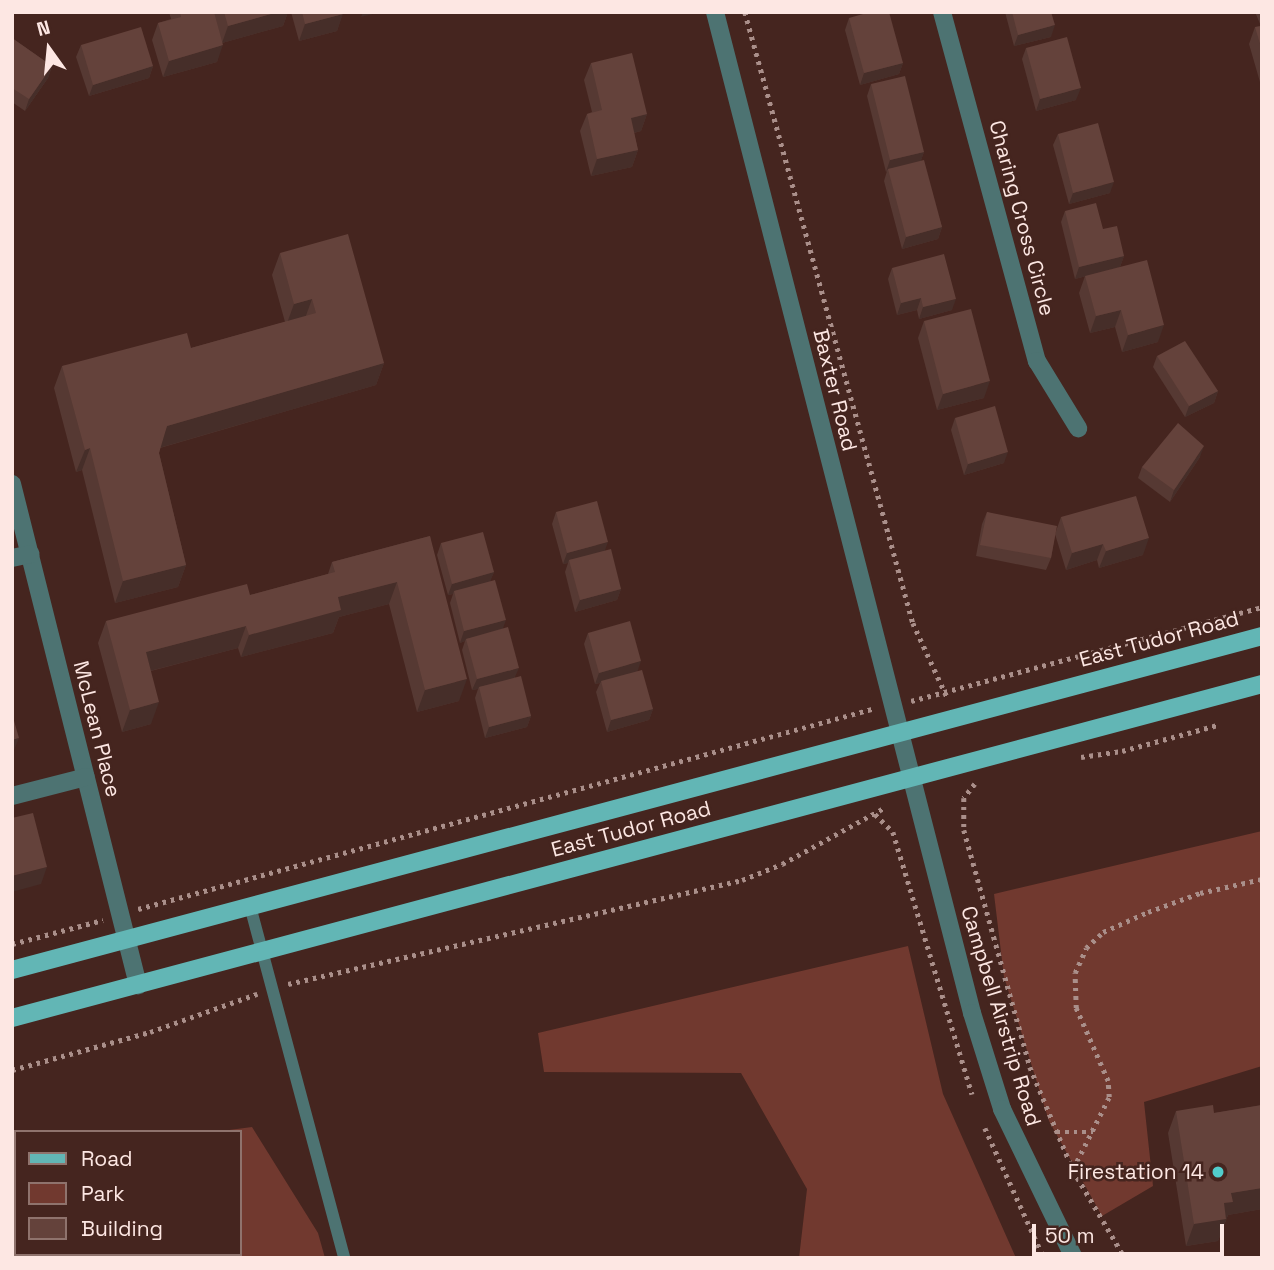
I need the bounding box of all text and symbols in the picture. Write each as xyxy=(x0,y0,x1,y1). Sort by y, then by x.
north arrow xyxy=(14,14,84,84)
text: N xyxy=(34,15,53,42)
street label: Charing Cross Circle xyxy=(984,118,1060,318)
street label: Baxter Road xyxy=(808,326,862,454)
street label: East Tudor Road xyxy=(1076,606,1242,672)
street label: McLean Place xyxy=(68,658,126,800)
street label: East Tudor Road xyxy=(548,796,714,862)
street label: Campbell Airstrip Road xyxy=(955,903,1047,1129)
legend xyxy=(14,1130,242,1256)
text: Road xyxy=(81,1145,133,1172)
place label: Firestation 14 xyxy=(1068,1159,1204,1185)
marker: Firestation 14 xyxy=(1210,1164,1226,1180)
text: Park xyxy=(81,1180,125,1207)
scale bar xyxy=(1036,1210,1228,1254)
text: Building xyxy=(81,1215,163,1242)
text: 50 m xyxy=(1045,1222,1095,1249)

